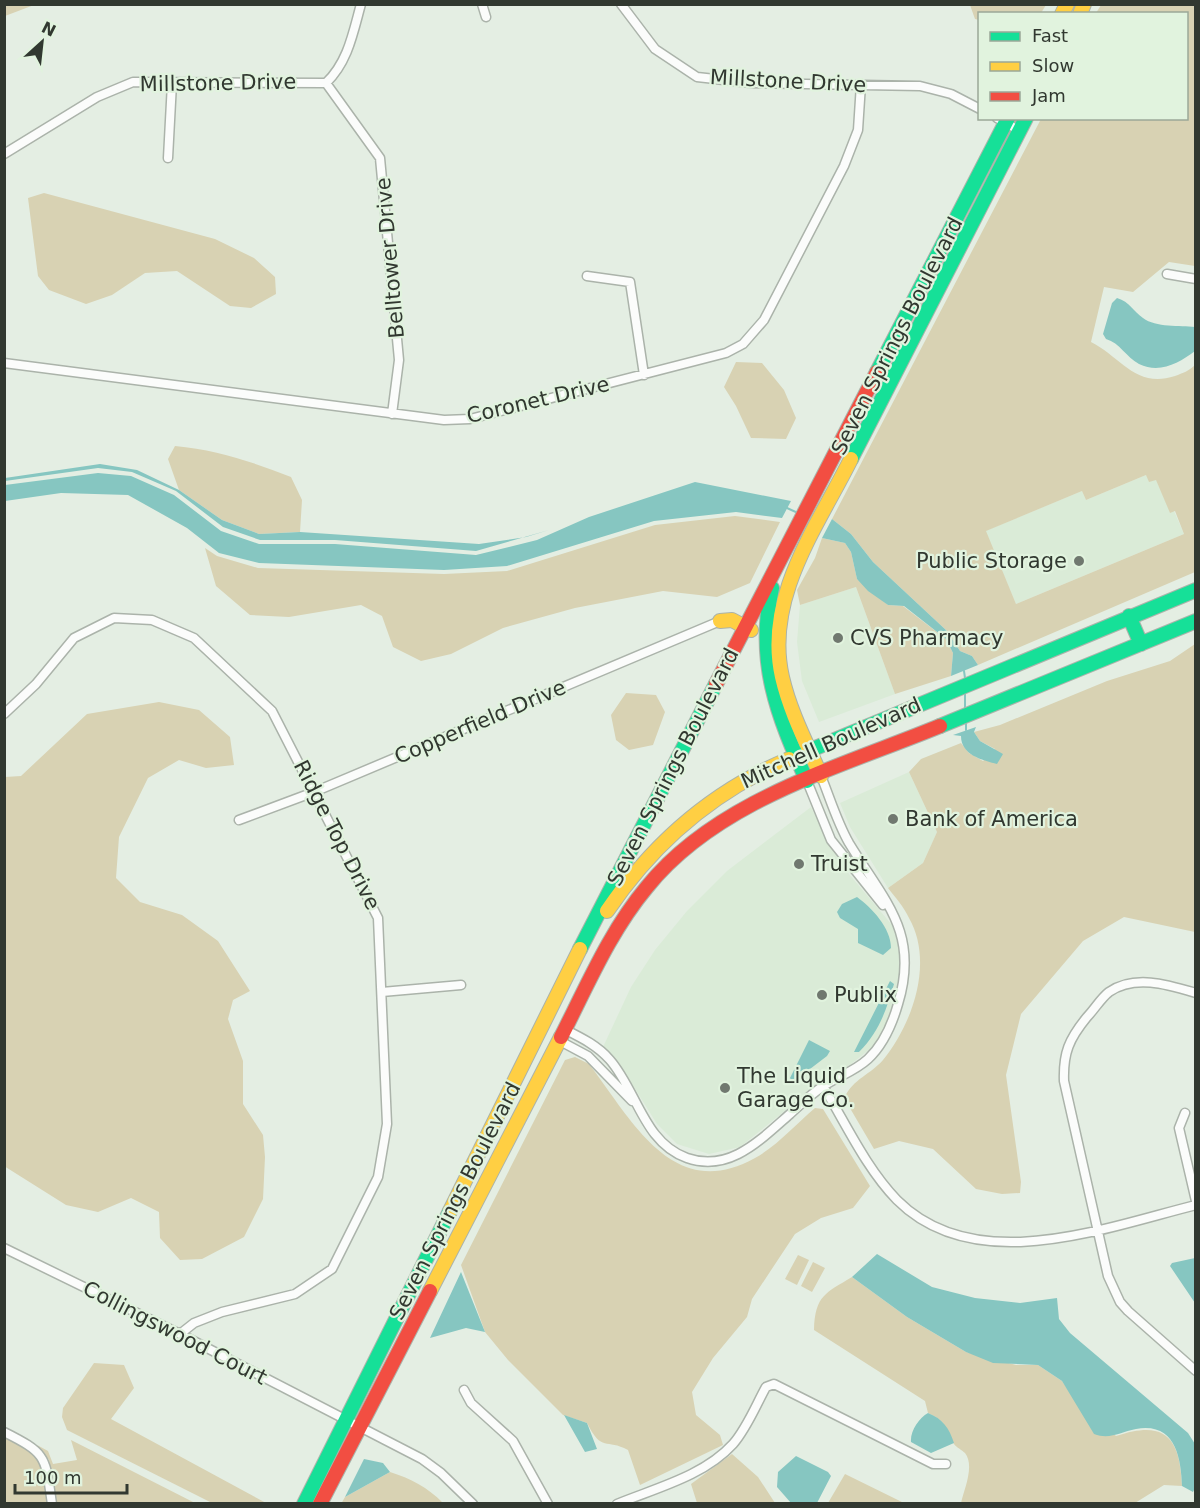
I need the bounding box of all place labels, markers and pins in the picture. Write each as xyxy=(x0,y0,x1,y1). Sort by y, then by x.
place label: Public Storage xyxy=(916,549,1067,573)
marker: Public Storage xyxy=(1072,554,1086,568)
place label: CVS Pharmacy xyxy=(850,626,1003,650)
marker: CVS Pharmacy xyxy=(831,631,845,645)
place label: Bank of America xyxy=(905,807,1078,831)
marker: Bank of America xyxy=(886,812,900,826)
place label: Truist xyxy=(810,852,868,876)
marker: Truist xyxy=(792,857,806,871)
place label: Publix xyxy=(834,983,897,1007)
marker: Publix xyxy=(815,988,829,1002)
place label: The Liquid Garage Co. xyxy=(736,1064,854,1112)
marker: The Liquid Garage Co. xyxy=(718,1081,732,1095)

